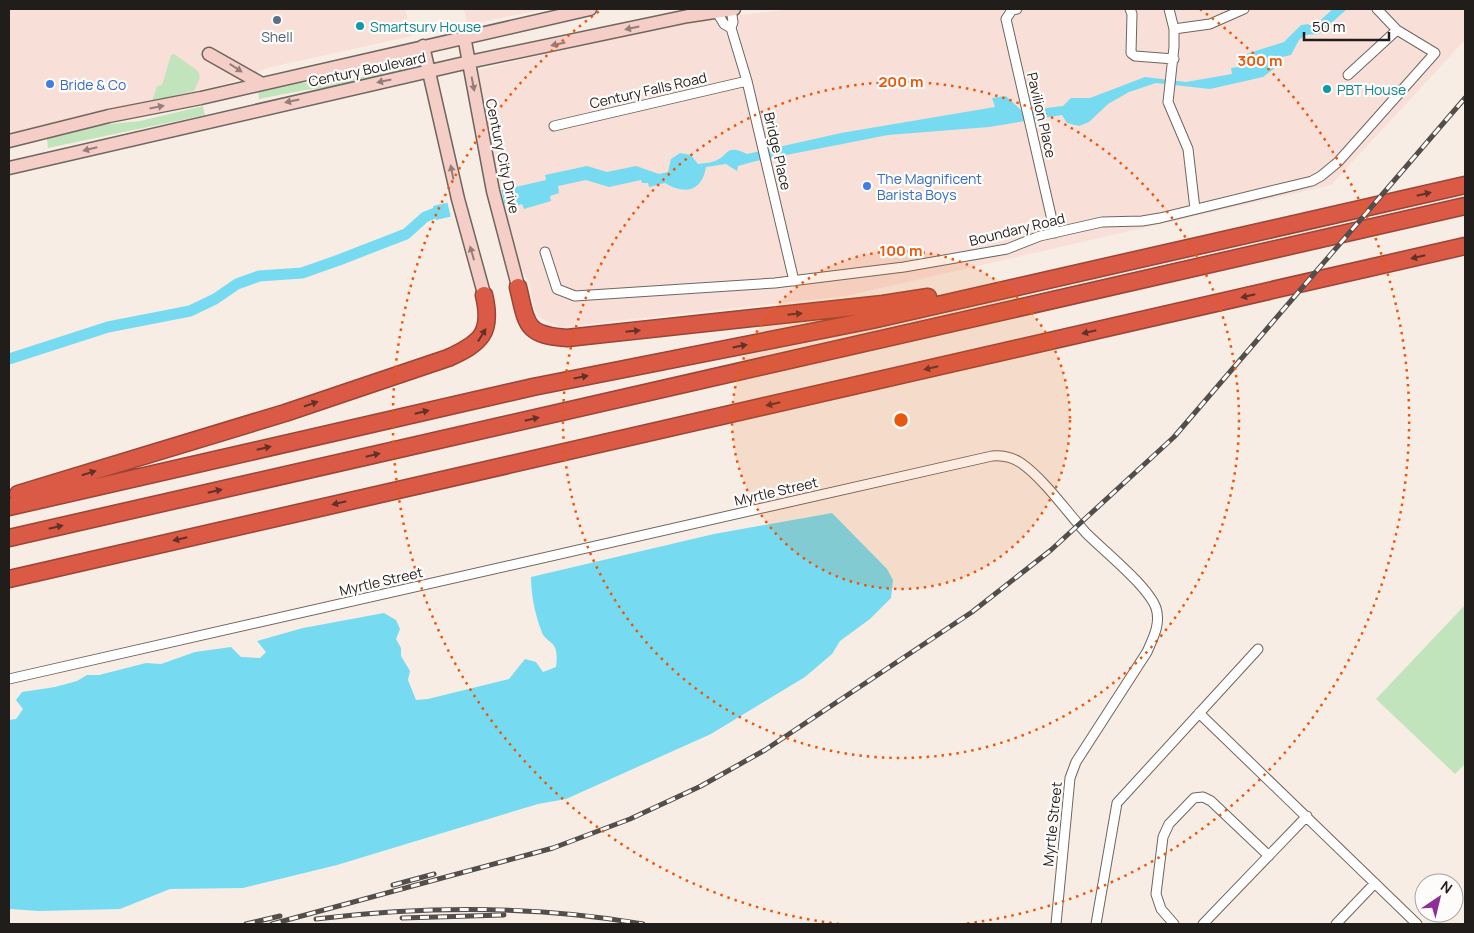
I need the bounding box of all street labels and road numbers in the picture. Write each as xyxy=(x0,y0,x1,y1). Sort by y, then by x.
street label: Century Boulevard xyxy=(307,47,427,91)
street label: Century Falls Road xyxy=(588,67,708,113)
street label: Pavilion Place xyxy=(1023,70,1061,160)
street label: Century City Drive xyxy=(482,97,524,215)
street label: Bridge Place xyxy=(760,110,796,192)
street label: Boundary Road xyxy=(967,208,1067,250)
street label: Myrtle Street xyxy=(732,472,820,510)
street label: Myrtle Street xyxy=(337,562,425,600)
street label: Myrtle Street xyxy=(1038,780,1066,867)

